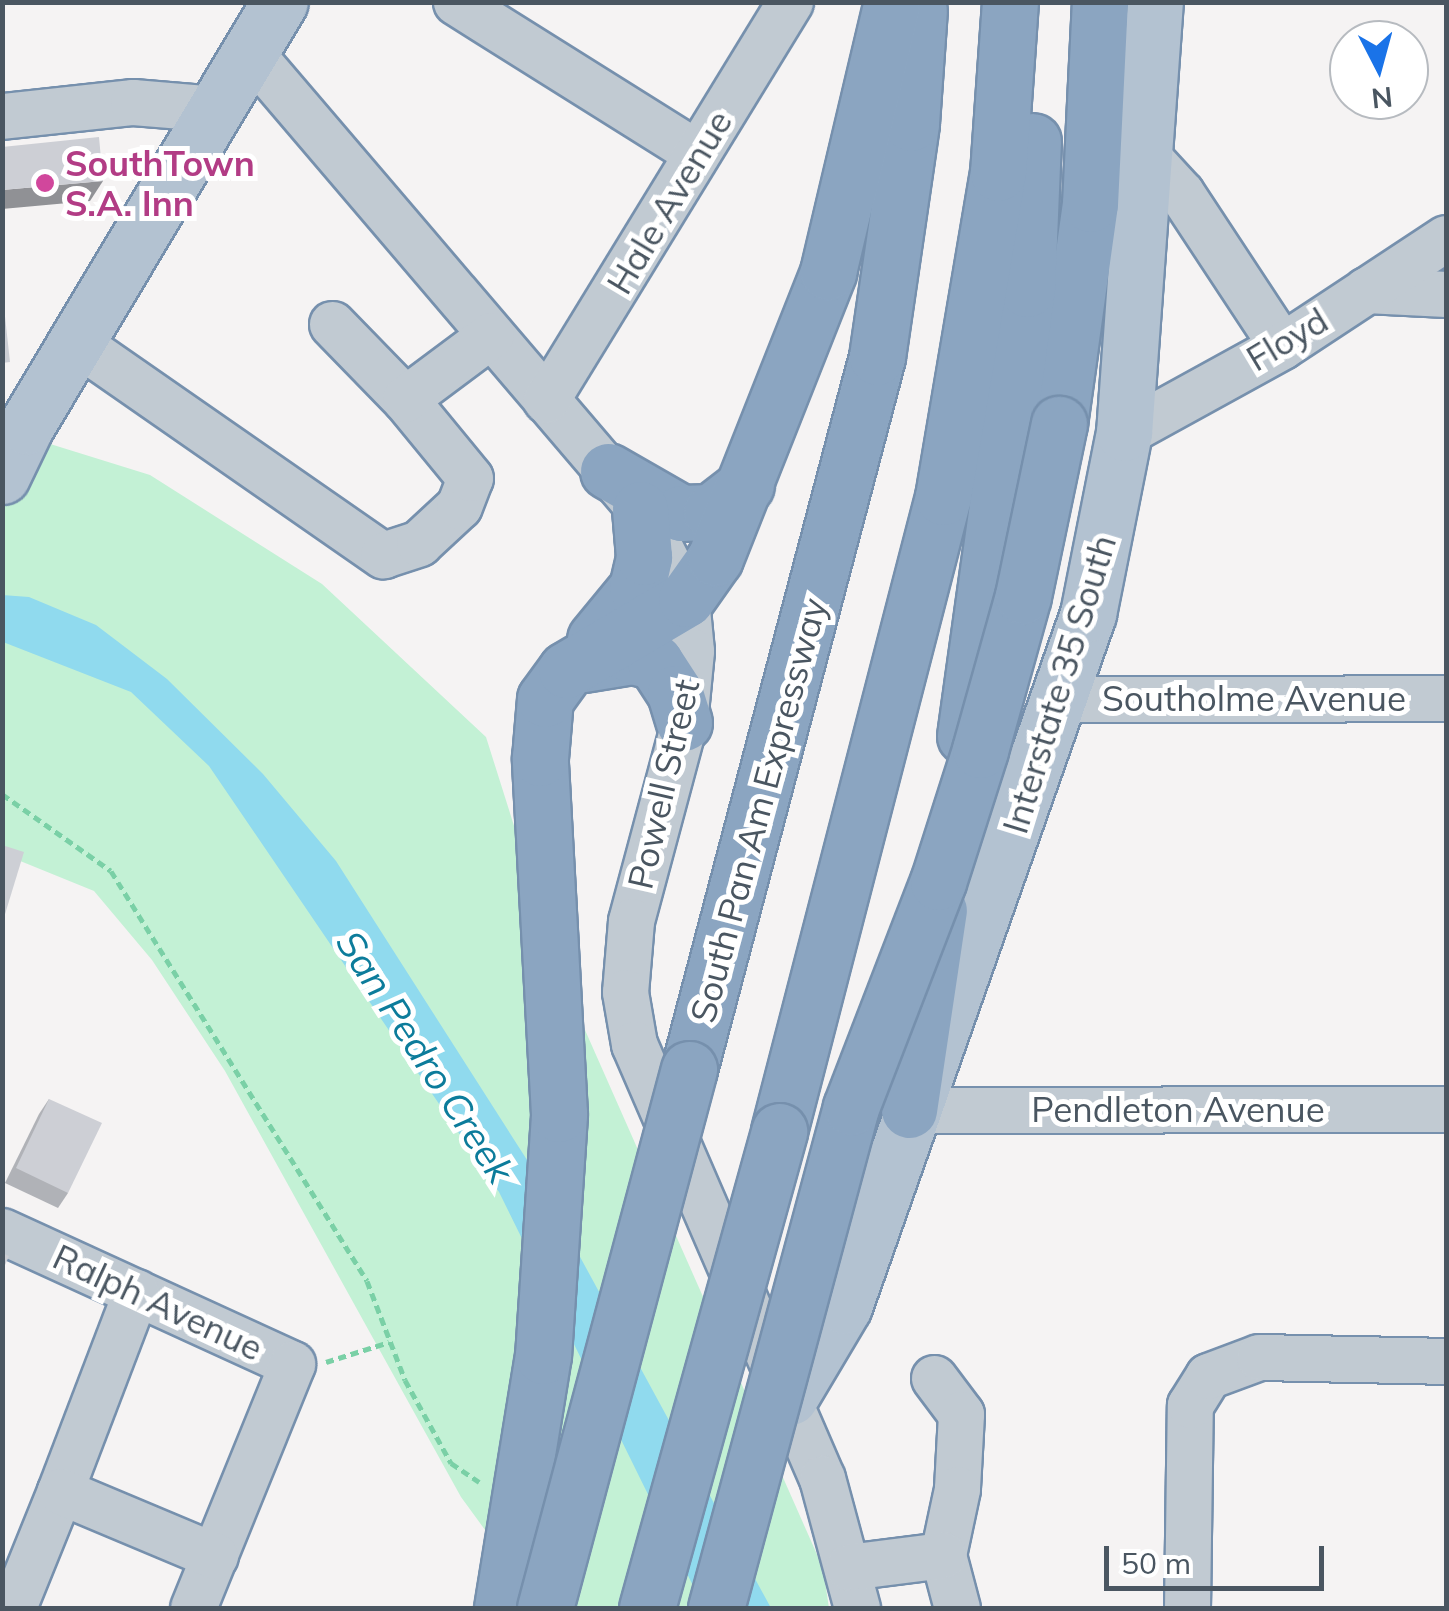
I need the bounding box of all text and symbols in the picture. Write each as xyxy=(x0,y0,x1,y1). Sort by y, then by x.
north arrow xyxy=(1329,20,1429,120)
text: N xyxy=(1370,80,1394,117)
street label: Hale Avenue xyxy=(598,103,740,301)
place label: SouthTown S.A. Inn xyxy=(65,142,255,224)
marker: SouthTown S.A. Inn xyxy=(34,172,56,194)
street label: Floyd xyxy=(1239,299,1335,379)
street label: Interstate 35 South xyxy=(994,530,1124,838)
street label: South Pan Am Expressway xyxy=(681,593,835,1027)
street label: Powell Street xyxy=(619,675,707,893)
street label: Southolme Avenue xyxy=(1102,677,1406,719)
water label: San Pedro Creek xyxy=(326,922,524,1192)
street label: Pendleton Avenue xyxy=(1031,1088,1325,1130)
street label: Ralph Avenue xyxy=(47,1235,269,1369)
scale bar xyxy=(1109,1526,1329,1588)
text: 50 m xyxy=(1121,1544,1191,1582)

